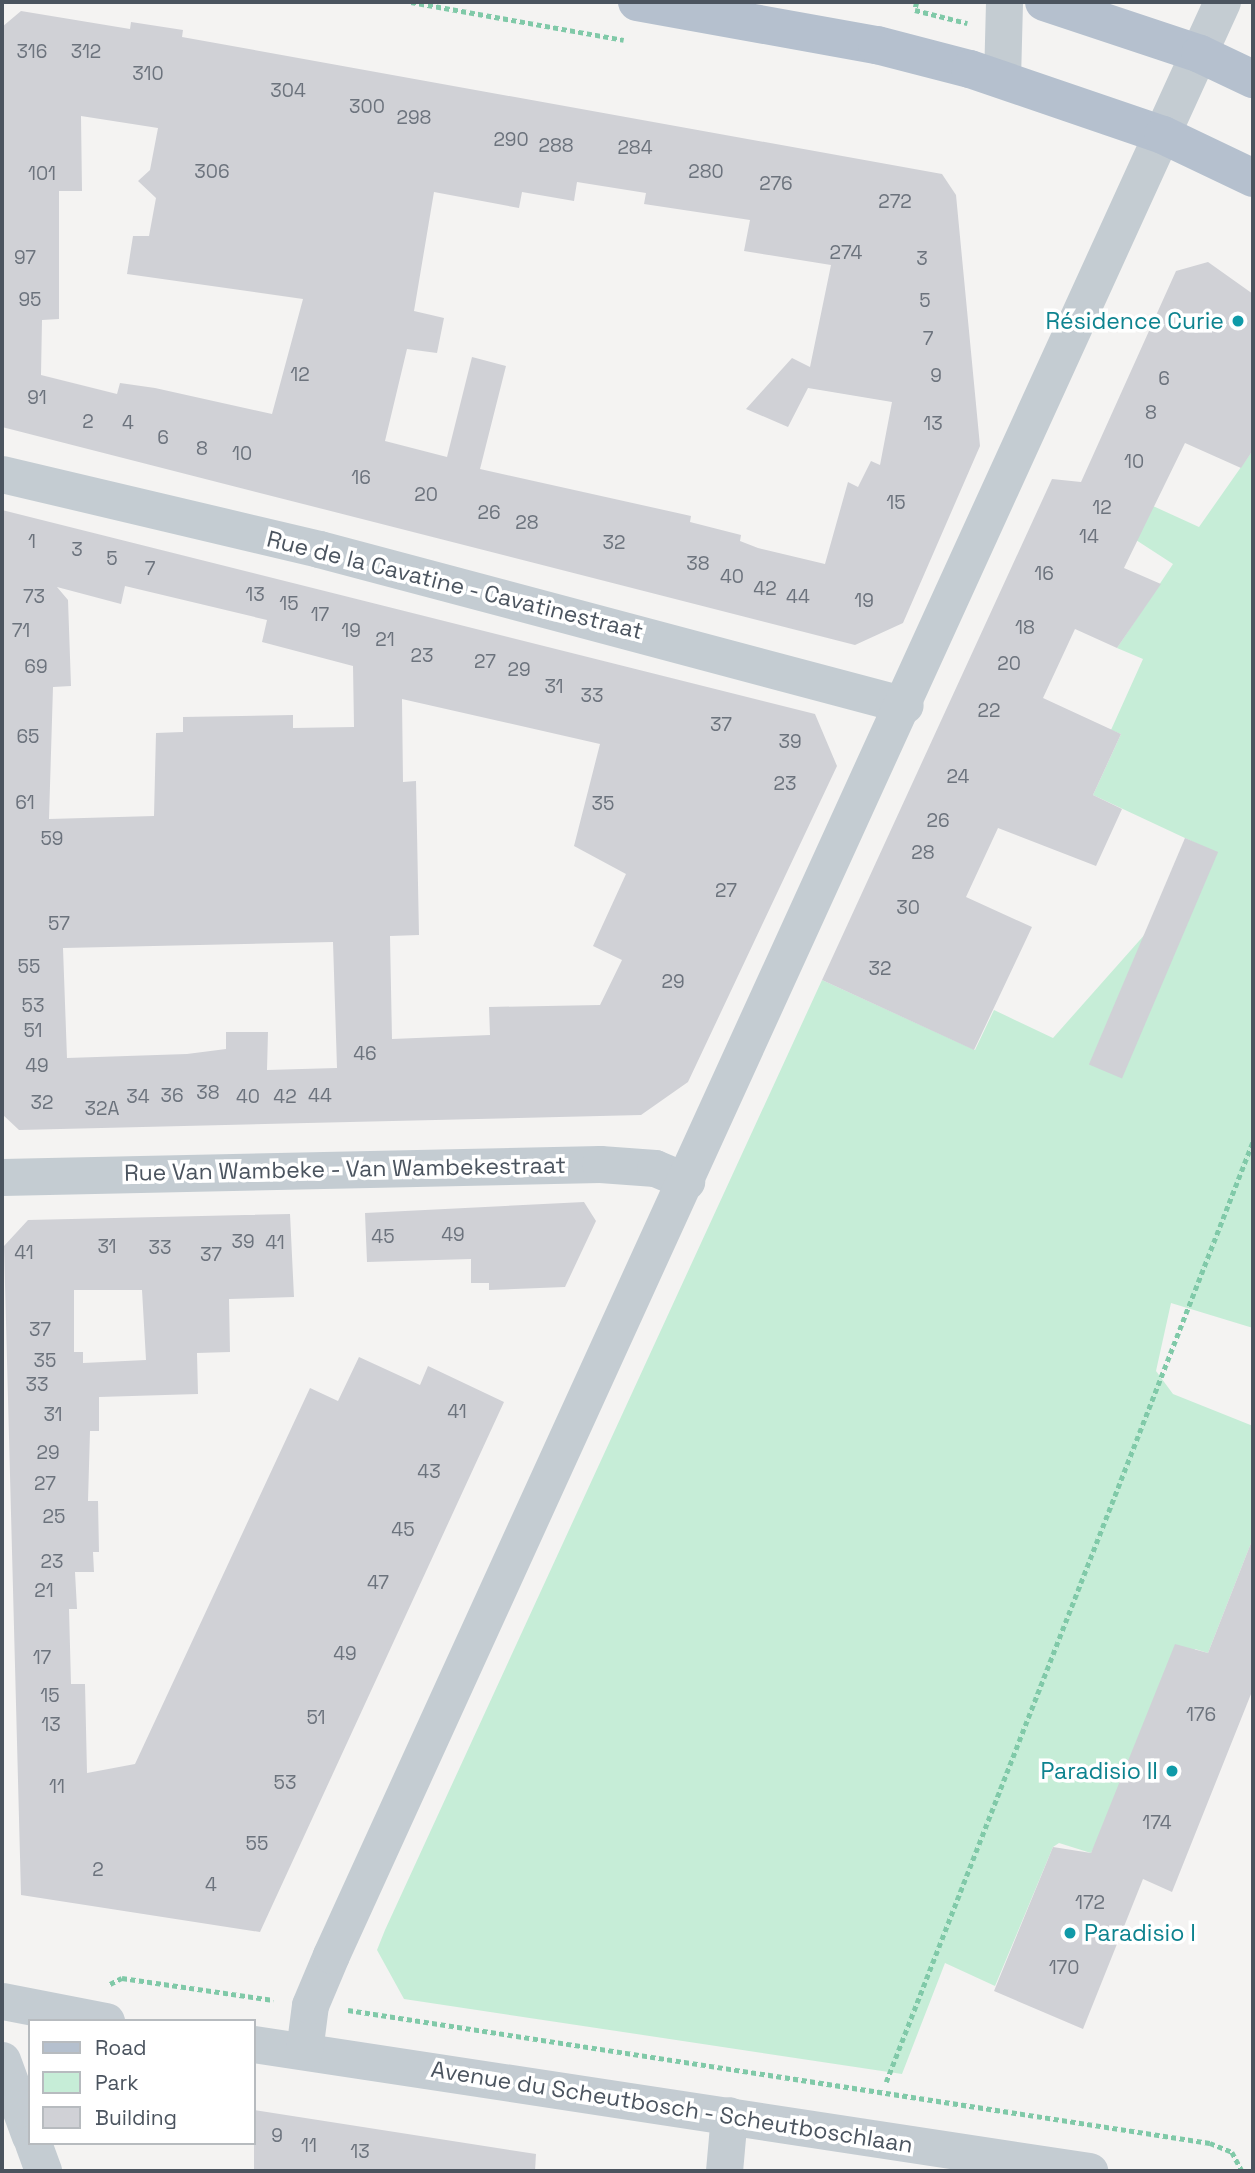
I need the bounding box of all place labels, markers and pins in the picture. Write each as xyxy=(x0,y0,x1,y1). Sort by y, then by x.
place label: Résidence Curie xyxy=(1046,307,1224,335)
marker: Résidence Curie xyxy=(1230,313,1246,329)
place label: Paradisio II xyxy=(1040,1757,1158,1785)
marker: Paradisio II xyxy=(1164,1763,1180,1779)
place label: Paradisio I xyxy=(1084,1919,1196,1947)
marker: Paradisio I xyxy=(1062,1925,1078,1941)

